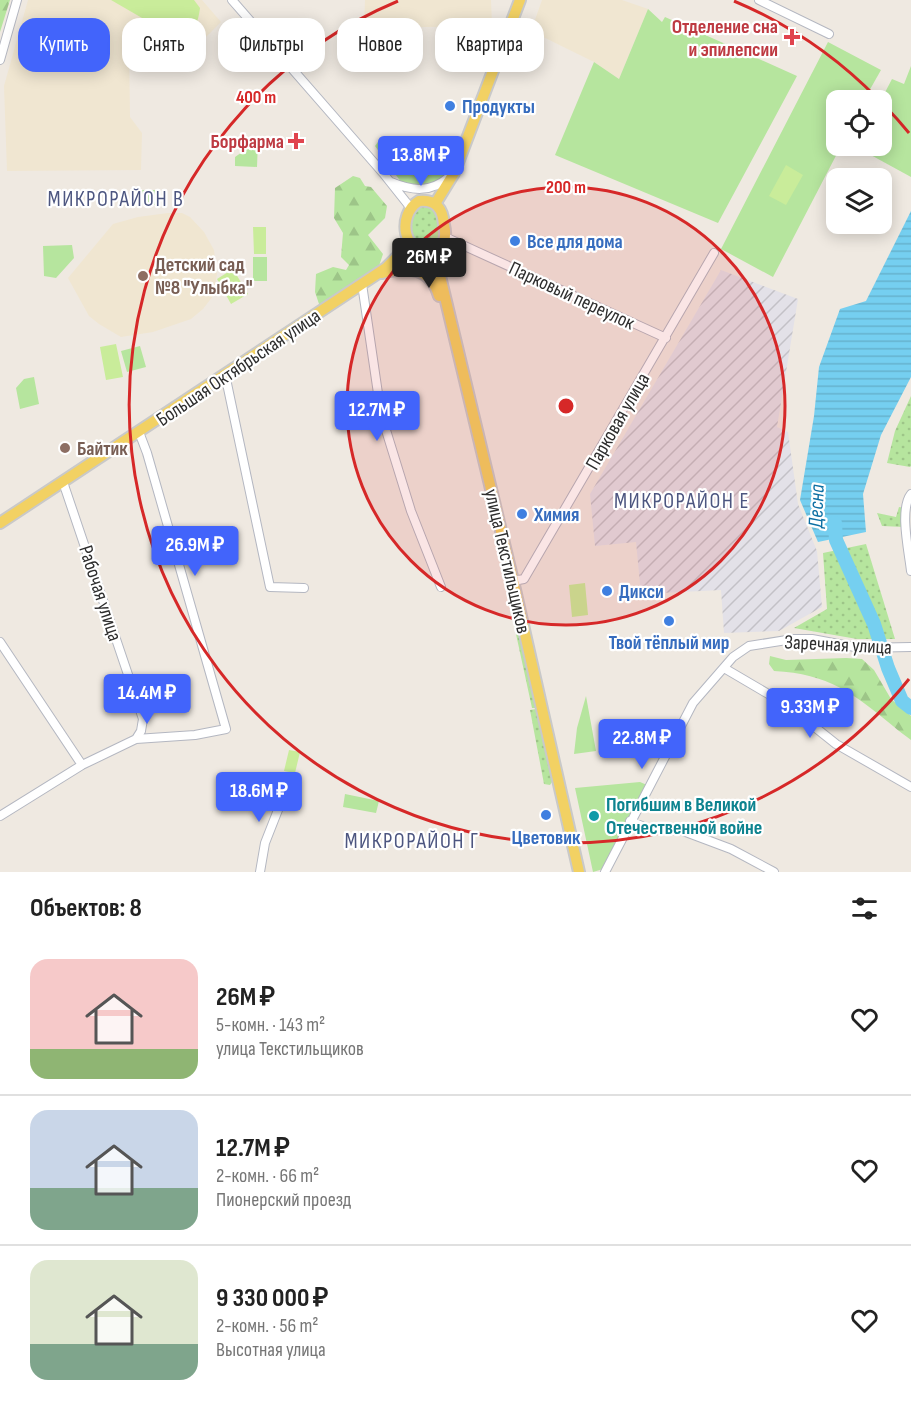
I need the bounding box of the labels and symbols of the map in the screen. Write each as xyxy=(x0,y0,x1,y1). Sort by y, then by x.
place label: Отделение сна и эпилепсии xyxy=(672,15,778,62)
marker: Отделение сна и эпилепсии xyxy=(783,28,801,46)
text: 400 m xyxy=(236,87,276,108)
place label: Продукты xyxy=(462,95,535,119)
marker: Продукты xyxy=(443,99,457,113)
place label: Борфарма xyxy=(210,130,284,154)
marker: Борфарма xyxy=(289,134,303,148)
pin: 13.8M ₽ xyxy=(366,136,476,187)
text: 200 m xyxy=(546,177,586,198)
district label: МИКРОРАЙОН В xyxy=(48,186,184,213)
place label: Все для дома xyxy=(527,230,623,254)
marker: Все для дома xyxy=(508,234,522,248)
pin: 26M ₽ xyxy=(387,238,471,289)
place label: Детский сад №8 "Улыбка" xyxy=(155,253,253,300)
street label: Парковый переулок xyxy=(505,256,639,336)
marker: Детский сад №8 "Улыбка" xyxy=(136,269,150,283)
street label: Большая Октябрьская улица xyxy=(152,304,325,432)
street label: Парковая улица xyxy=(581,369,655,474)
pin: 12.7M ₽ xyxy=(322,391,432,442)
centre of rings xyxy=(556,396,576,416)
place label: Байтик xyxy=(77,437,128,461)
marker: Байтик xyxy=(58,441,72,455)
water label: Десна xyxy=(803,483,830,529)
street label: улица Текстильщиков xyxy=(479,487,535,636)
district label: МИКРОРАЙОН Е xyxy=(614,488,750,515)
place label: Химия xyxy=(533,503,579,527)
marker: Химия xyxy=(515,507,529,521)
pin: 26.9M ₽ xyxy=(140,526,250,577)
street label: Рабочая улица xyxy=(73,543,127,644)
place label: Дикси xyxy=(619,580,664,604)
marker: Дикси xyxy=(600,584,614,598)
marker: Твой тёплый мир xyxy=(662,614,676,628)
street label: Заречная улица xyxy=(784,630,892,660)
place label: Твой тёплый мир xyxy=(609,631,730,655)
pin: 14.4M ₽ xyxy=(92,674,202,725)
pin: 9.33M ₽ xyxy=(755,688,865,739)
pin: 22.8M ₽ xyxy=(587,719,697,770)
pin: 18.6M ₽ xyxy=(204,772,314,823)
place label: Погибшим в Великой Отечественной войне xyxy=(606,793,762,840)
marker: Цветовик xyxy=(539,808,553,822)
marker: Погибшим в Великой Отечественной войне xyxy=(587,809,601,823)
place label: Цветовик xyxy=(512,826,581,850)
district label: МИКРОРАЙОН Г xyxy=(344,828,480,855)

